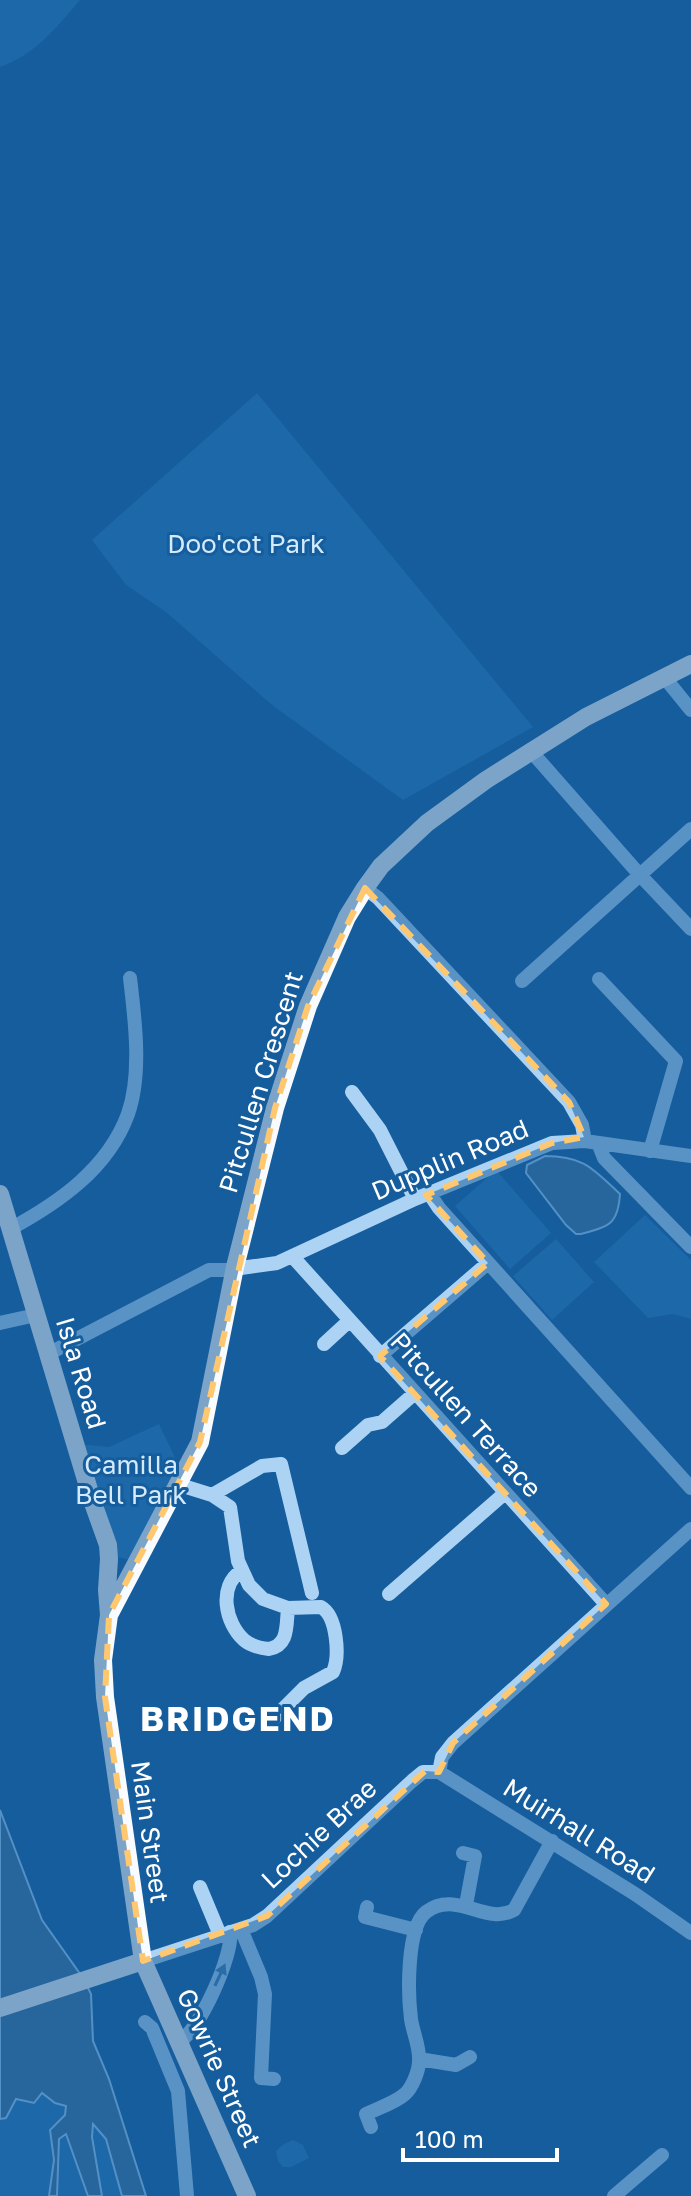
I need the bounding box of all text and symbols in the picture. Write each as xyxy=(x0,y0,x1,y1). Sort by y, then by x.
park label: Doo'cot Park xyxy=(167,528,325,559)
street label: Pitcullen Crescent xyxy=(212,967,309,1196)
street label: Dupplin Road xyxy=(367,1113,533,1207)
street label: Isla Road xyxy=(50,1313,113,1432)
street label: Pitcullen Terrace xyxy=(384,1326,549,1503)
park label: Camilla Bell Park xyxy=(75,1449,187,1510)
district label: BRIDGEND xyxy=(140,1698,336,1738)
street label: Main Street xyxy=(125,1759,176,1905)
street label: Muirhall Road xyxy=(498,1772,661,1889)
street label: Lochie Brae xyxy=(255,1773,383,1895)
one-way arrow xyxy=(213,1963,227,1986)
street label: Gowrie Street xyxy=(171,1984,268,2152)
scale bar xyxy=(403,2112,557,2162)
text: 100 m xyxy=(415,2124,484,2153)

